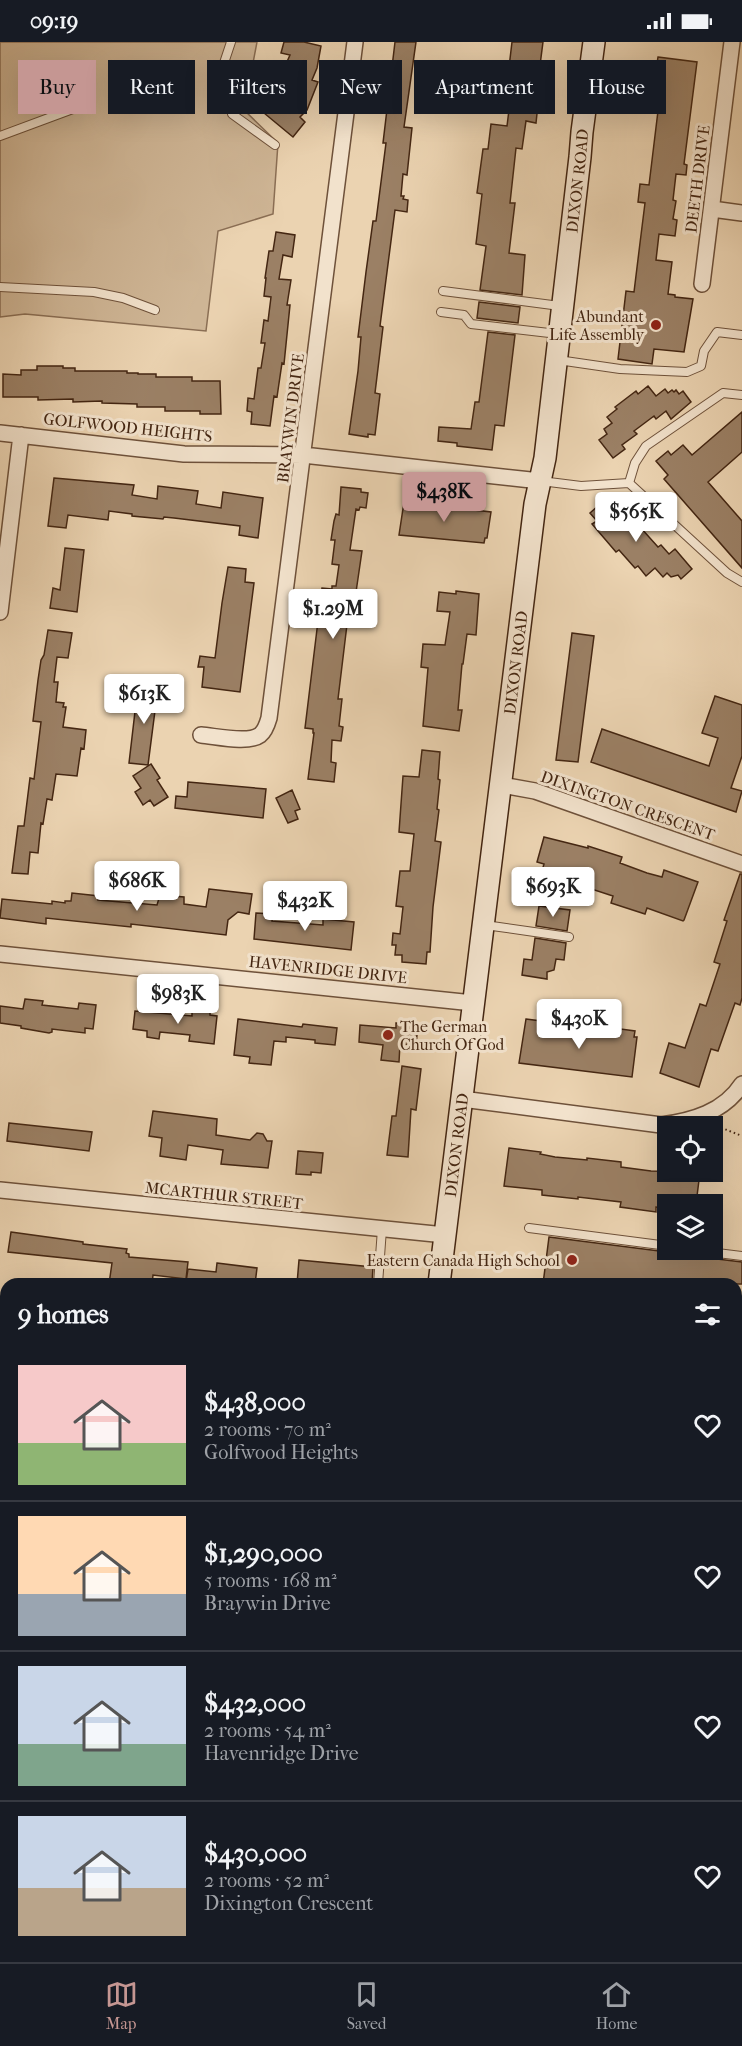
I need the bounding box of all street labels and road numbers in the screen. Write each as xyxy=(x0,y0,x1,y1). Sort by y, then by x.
street label: DEETH DRIVE xyxy=(681,124,714,234)
street label: DIXON ROAD xyxy=(562,128,592,234)
street label: BRAYWIN DRIVE xyxy=(273,352,308,484)
street label: GOLFWOOD HEIGHTS xyxy=(43,409,213,446)
street label: DIXON ROAD xyxy=(500,610,532,716)
street label: DIXINGTON CRESCENT xyxy=(538,767,718,844)
street label: HAVENRIDGE DRIVE xyxy=(248,952,408,987)
street label: DIXON ROAD xyxy=(441,1092,472,1198)
street label: MCARTHUR STREET xyxy=(144,1178,304,1213)

